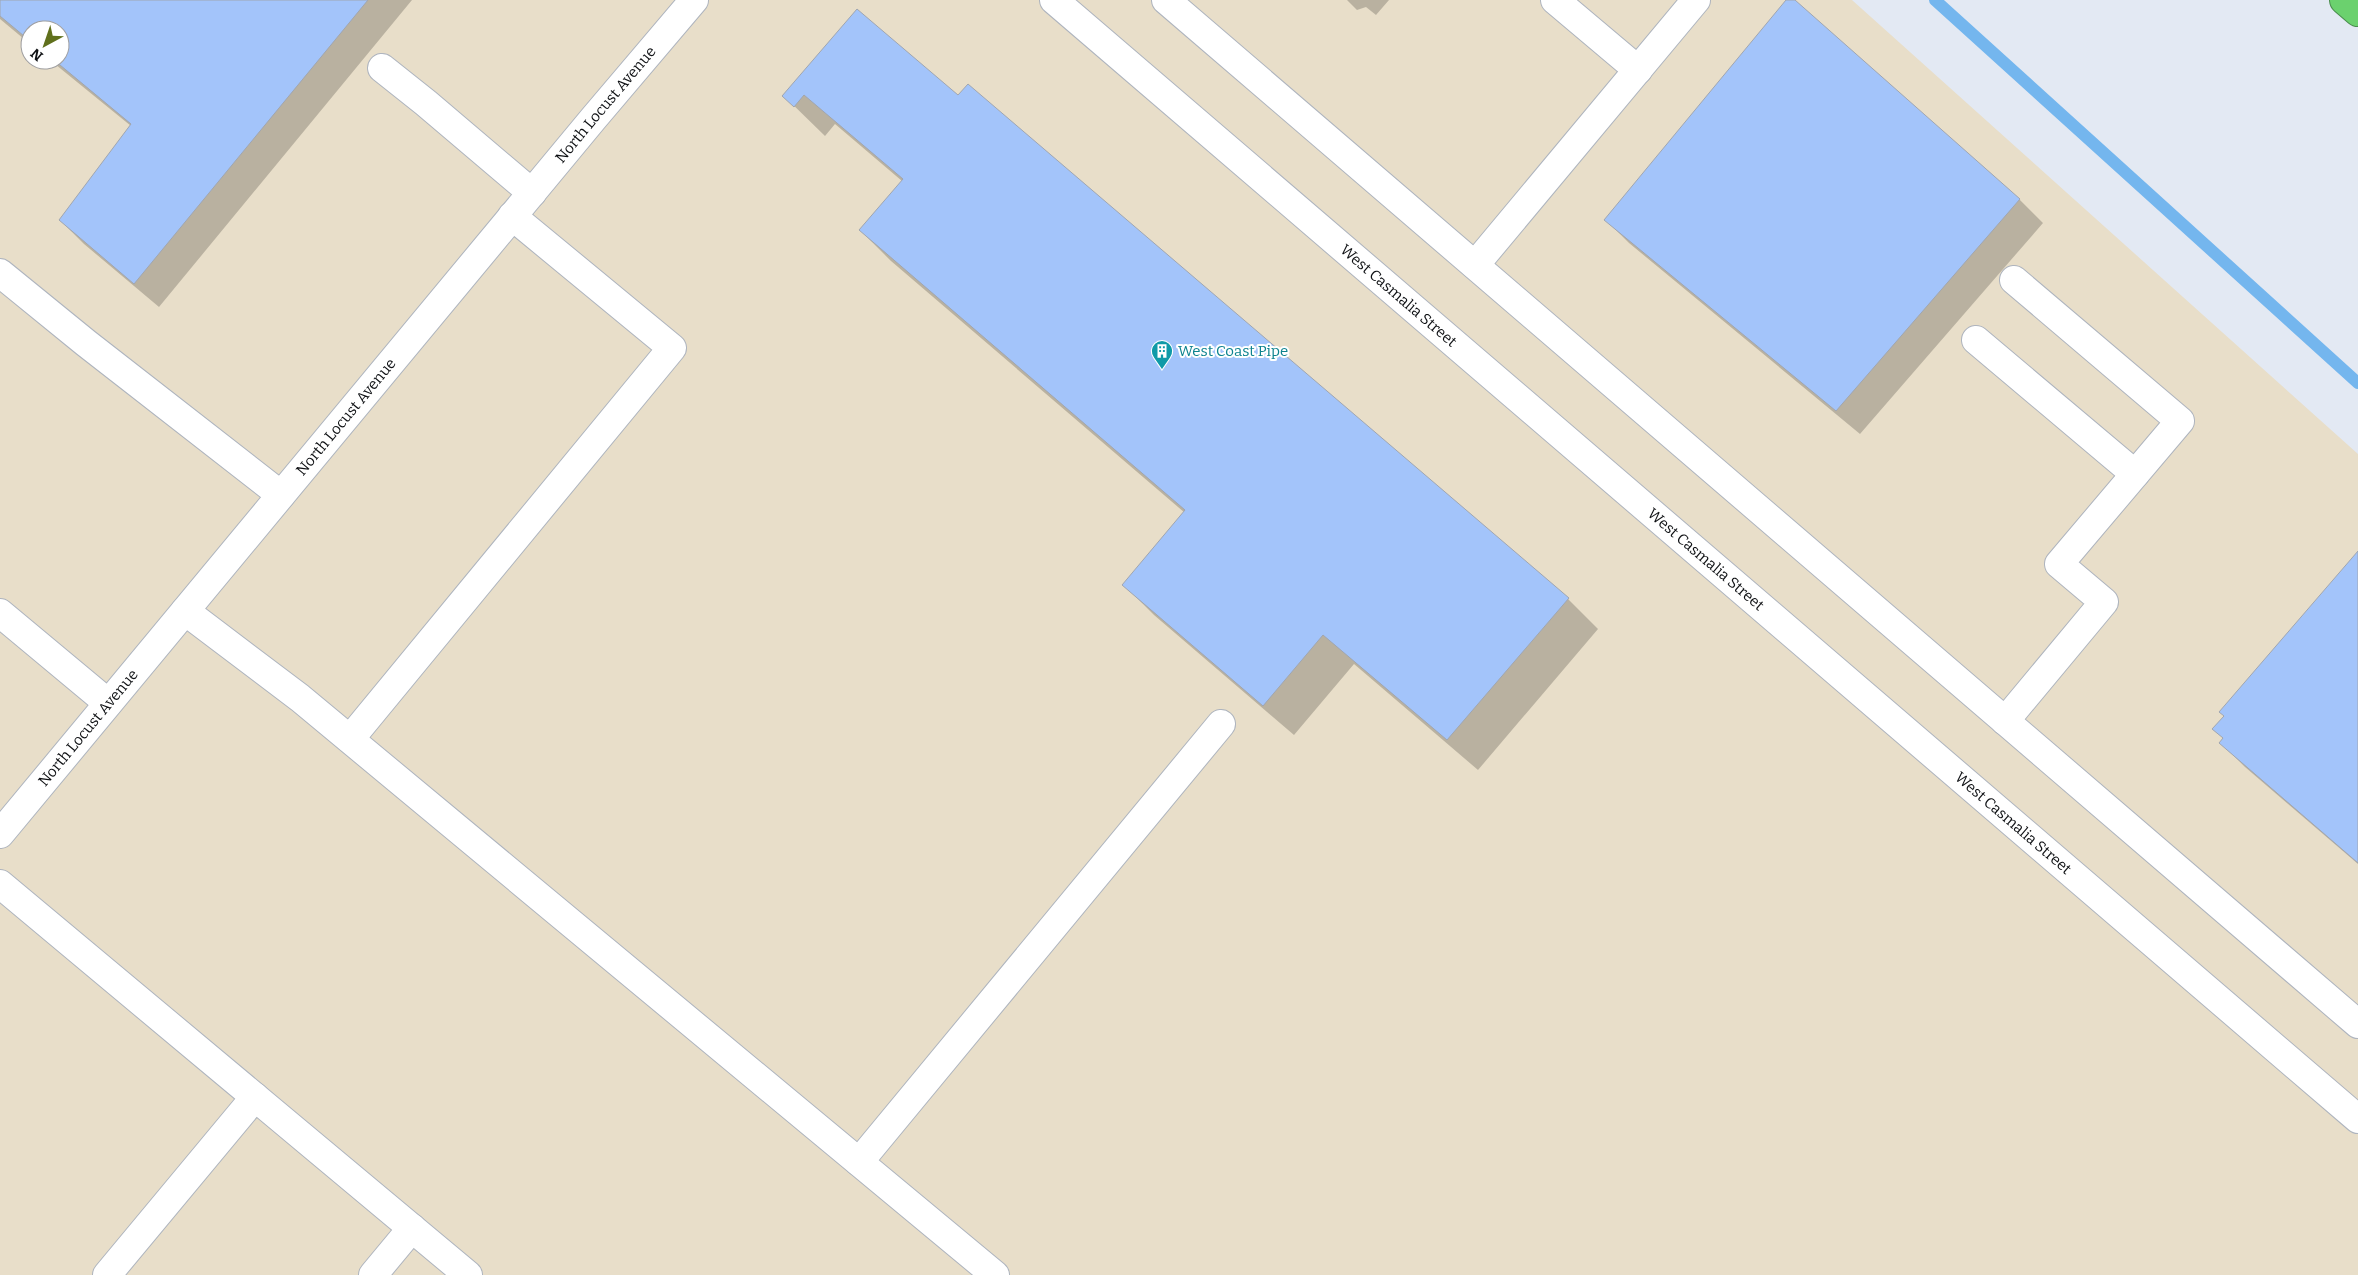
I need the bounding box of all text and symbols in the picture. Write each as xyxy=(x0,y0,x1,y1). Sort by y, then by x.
north arrow xyxy=(20,20,70,70)
street label: North Locust Avenue xyxy=(551,43,660,166)
text: N xyxy=(27,44,47,65)
street label: West Casmalia Street xyxy=(1337,241,1461,351)
building icon: West Coast Pipe xyxy=(1150,339,1174,370)
place label: West Coast Pipe xyxy=(1178,342,1288,360)
street label: North Locust Avenue xyxy=(292,355,400,479)
street label: West Casmalia Street xyxy=(1644,504,1768,615)
street label: North Locust Avenue xyxy=(34,666,142,790)
street label: West Casmalia Street xyxy=(1951,768,2076,878)

